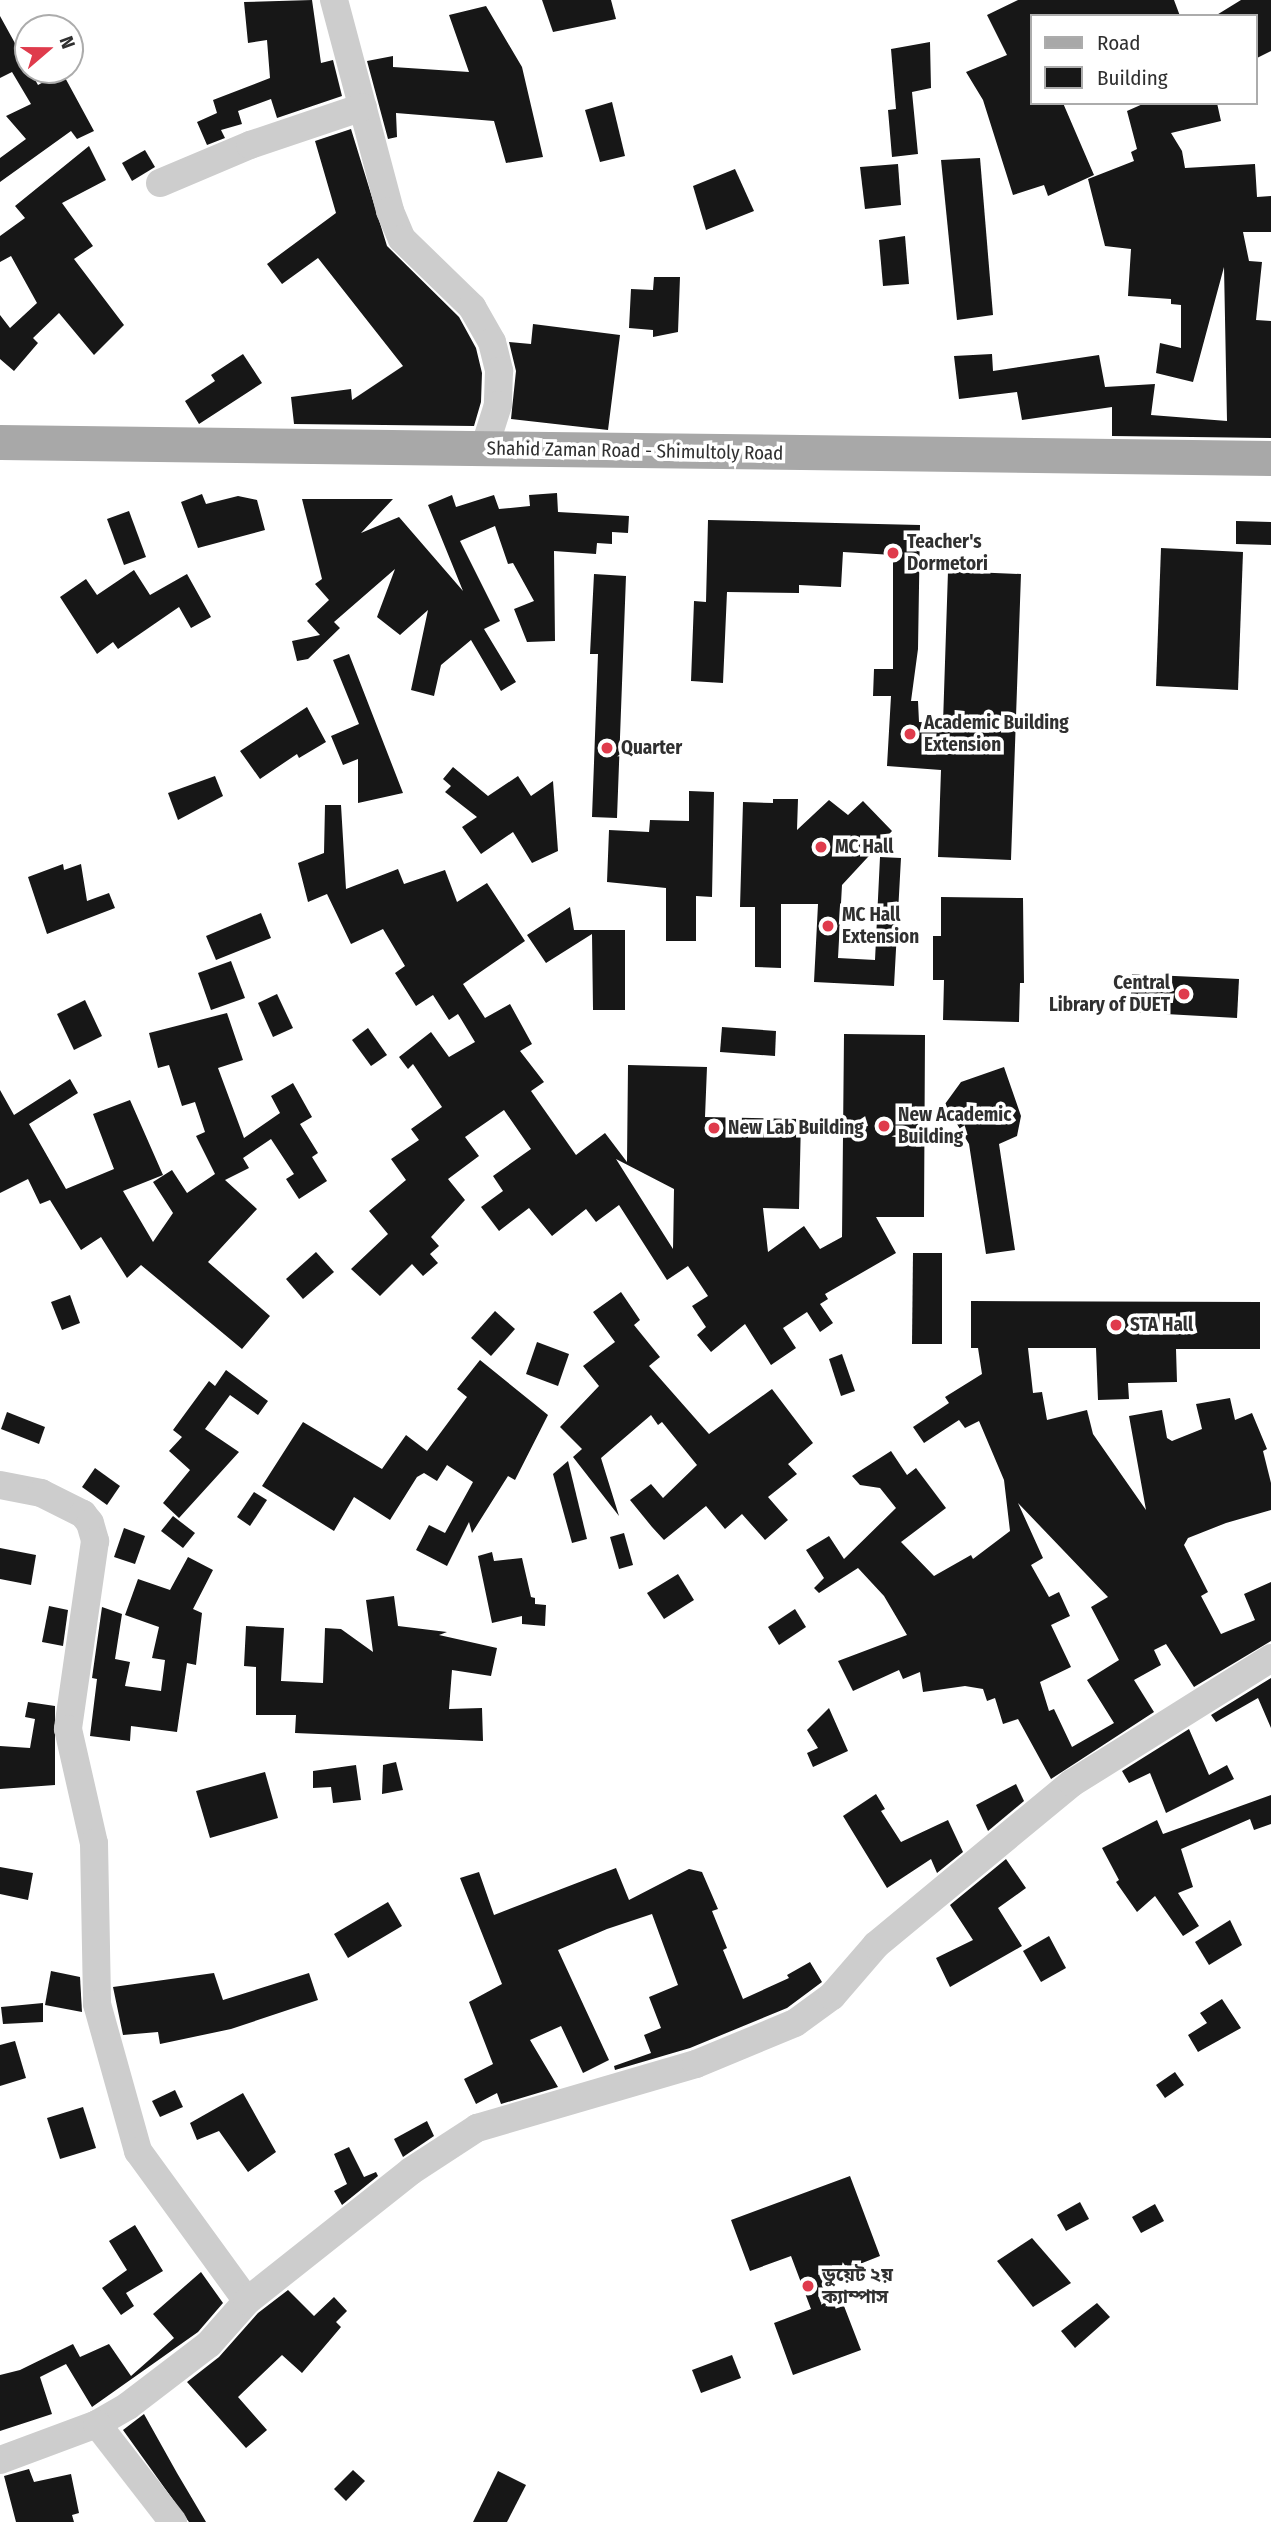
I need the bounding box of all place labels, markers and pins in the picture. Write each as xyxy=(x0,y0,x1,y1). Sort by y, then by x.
place label: Teacher's Dormetori xyxy=(907,531,988,575)
marker: Teacher's Dormetori xyxy=(885,545,901,561)
place label: Academic Building Extension xyxy=(924,712,1069,756)
marker: Academic Building Extension xyxy=(902,726,918,742)
place label: Quarter xyxy=(621,737,682,759)
marker: Quarter xyxy=(599,740,615,756)
place label: MC Hall xyxy=(835,836,893,858)
marker: MC Hall xyxy=(813,839,829,855)
place label: MC Hall Extension xyxy=(842,904,919,948)
marker: MC Hall Extension xyxy=(820,918,836,934)
place label: Central Library of DUET xyxy=(1049,972,1170,1016)
marker: Central Library of DUET xyxy=(1176,986,1192,1002)
place label: New Academic Building xyxy=(898,1104,1012,1148)
place label: New Lab Building xyxy=(728,1117,864,1139)
marker: New Academic Building xyxy=(876,1118,892,1134)
marker: New Lab Building xyxy=(706,1120,722,1136)
place label: STA Hall xyxy=(1130,1314,1193,1336)
marker: STA Hall xyxy=(1108,1317,1124,1333)
place label: ডুয়েট ২য় ক্যাম্পাস xyxy=(822,2264,893,2308)
marker: ডুয়েট ২য় ক্যাম্পাস xyxy=(800,2278,816,2294)

